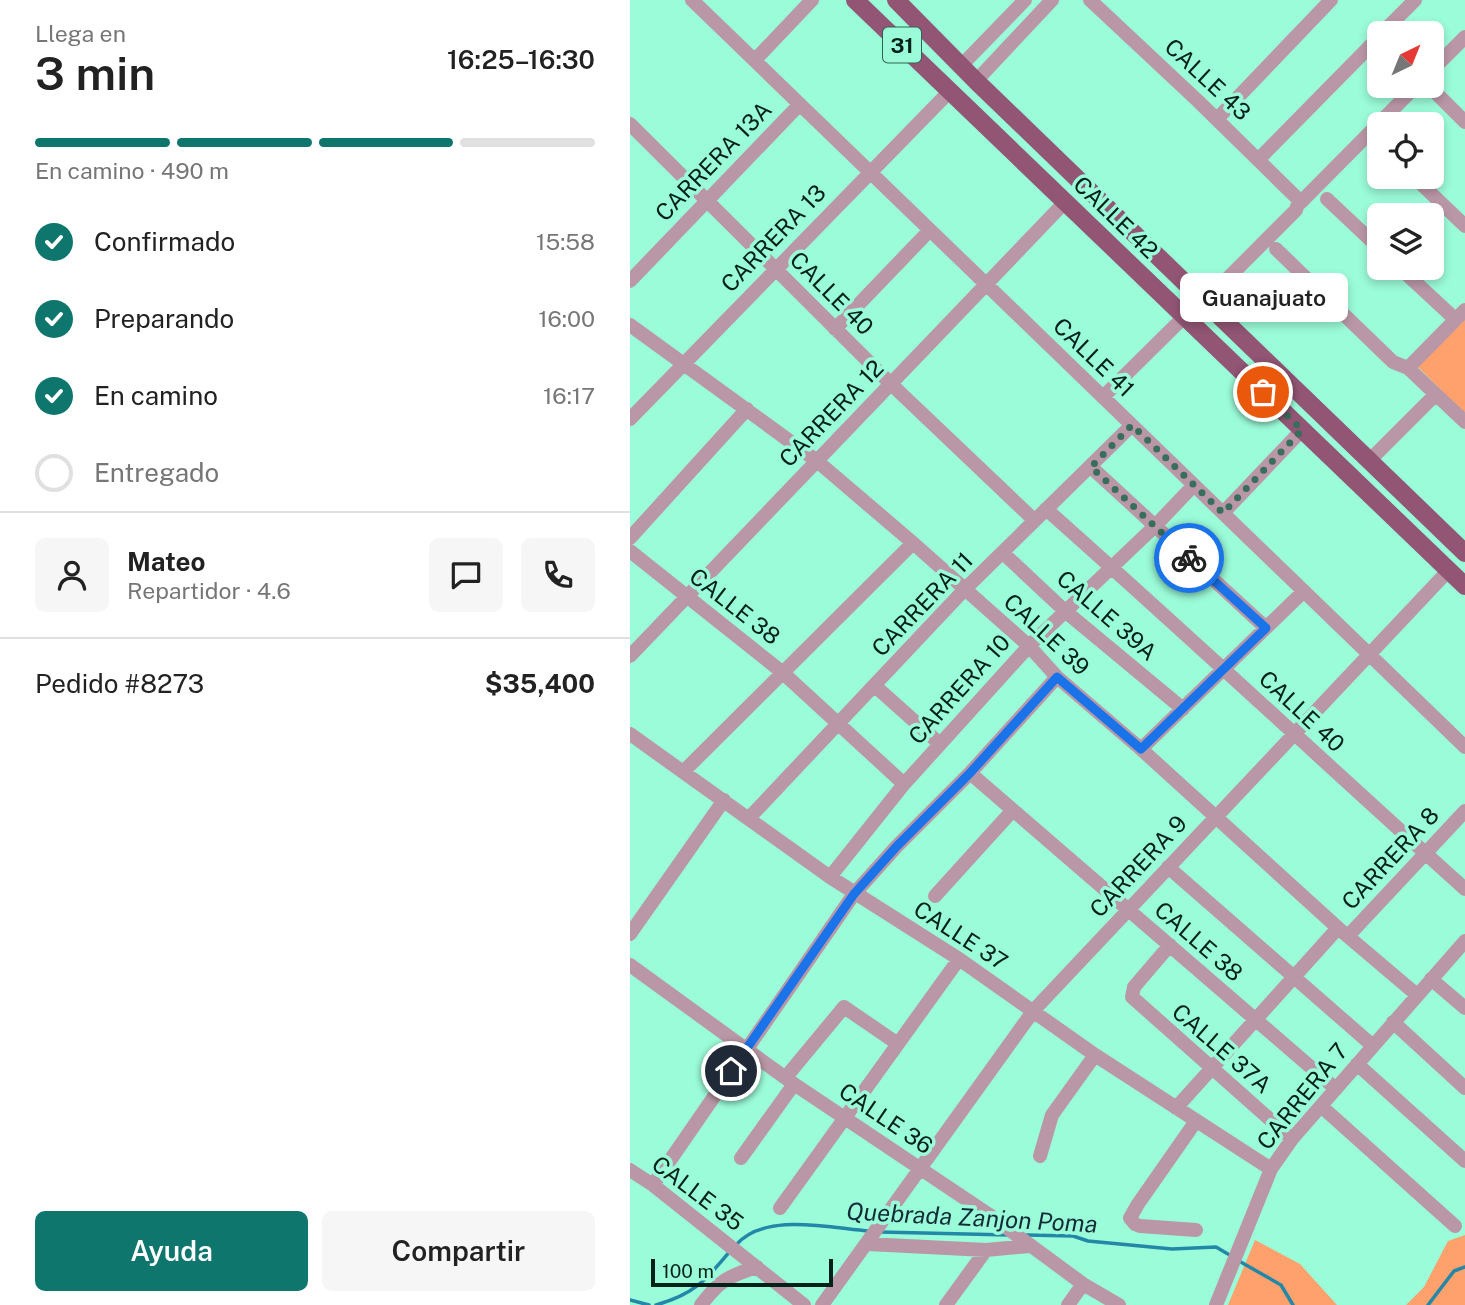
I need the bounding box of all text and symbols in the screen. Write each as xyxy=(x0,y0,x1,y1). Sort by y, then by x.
text: Llega en xyxy=(35,20,126,47)
north arrow xyxy=(1367,21,1444,98)
map controls xyxy=(1367,21,1444,280)
road number: 31 xyxy=(883,28,921,62)
street label: CALLE 43 xyxy=(1160,33,1256,125)
text: 16:25–16:30 xyxy=(447,44,595,75)
text: 3 min xyxy=(35,46,155,100)
street label: CARRERA 13A xyxy=(649,96,777,226)
button: locate xyxy=(1367,112,1444,189)
text: En camino · 490 m xyxy=(35,157,229,184)
street label: CALLE 42 xyxy=(1068,170,1164,264)
street label: CARRERA 13 xyxy=(715,179,831,297)
button: layers xyxy=(1367,203,1444,280)
icon: check xyxy=(35,223,73,261)
text: Confirmado xyxy=(94,226,235,257)
text: 15:58 xyxy=(536,228,595,255)
street label: CALLE 40 xyxy=(785,246,879,340)
callout: Guanajuato xyxy=(1179,273,1347,322)
text: Guanajuato xyxy=(1202,284,1326,311)
icon: check xyxy=(35,300,73,338)
text: Preparando xyxy=(94,303,234,334)
text: 16:00 xyxy=(538,305,595,332)
street label: CALLE 41 xyxy=(1048,312,1140,402)
street label: CARRERA 12 xyxy=(773,354,889,472)
pin xyxy=(1233,362,1293,422)
icon: bag xyxy=(1244,373,1282,411)
icon: check xyxy=(35,377,73,415)
text: En camino xyxy=(94,380,218,411)
text: 16:17 xyxy=(543,382,595,409)
text: Entregado xyxy=(94,457,219,488)
courier xyxy=(1154,523,1224,593)
button: person xyxy=(35,538,109,612)
button: chat xyxy=(429,538,503,612)
button: phone xyxy=(521,538,595,612)
icon: bike xyxy=(1170,539,1208,577)
text: Mateo xyxy=(127,546,205,577)
street label: CARRERA 11 xyxy=(866,547,978,661)
street label: CALLE 38 xyxy=(684,562,786,650)
street label: CALLE 39A xyxy=(1052,564,1162,666)
text: Repartidor · 4.6 xyxy=(127,577,291,604)
street label: CALLE 39 xyxy=(999,588,1095,680)
street label: CARRERA 10 xyxy=(903,629,1015,749)
street label: CALLE 40 xyxy=(1254,665,1350,757)
text: Pedido #8273 xyxy=(35,668,204,699)
text: $35,400 xyxy=(485,668,595,699)
street label: CARRERA 8 xyxy=(1336,801,1444,915)
street label: CARRERA 9 xyxy=(1084,810,1192,922)
street label: CALLE 37 xyxy=(909,895,1013,975)
street label: CALLE 38 xyxy=(1150,896,1248,986)
street label: CALLE 37A xyxy=(1167,998,1277,1098)
street label: CARRERA 7 xyxy=(1251,1037,1353,1155)
pin xyxy=(701,1041,761,1101)
icon: home xyxy=(712,1052,750,1090)
street label: CALLE 36 xyxy=(834,1077,938,1159)
street label: CALLE 35 xyxy=(647,1150,749,1236)
water label: Quebrada Zanjon Poma xyxy=(846,1196,1098,1238)
button: Ayuda xyxy=(35,1211,308,1291)
button: Compartir xyxy=(322,1211,595,1291)
scale bar xyxy=(651,1256,833,1288)
text: 100 m xyxy=(662,1260,714,1282)

